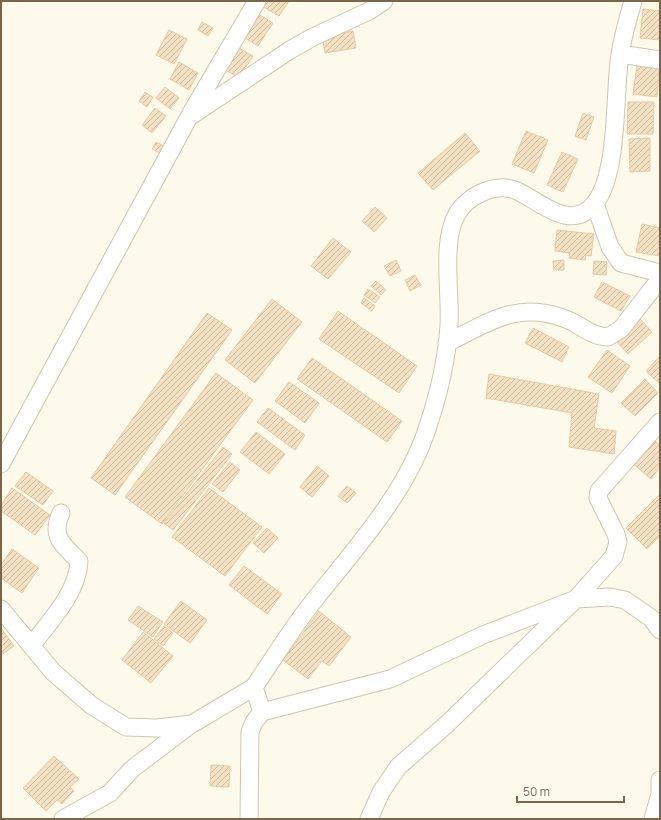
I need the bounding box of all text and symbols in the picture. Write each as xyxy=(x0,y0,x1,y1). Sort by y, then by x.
scale bar xyxy=(517,778,624,804)
text: 50 m xyxy=(523,783,550,800)

